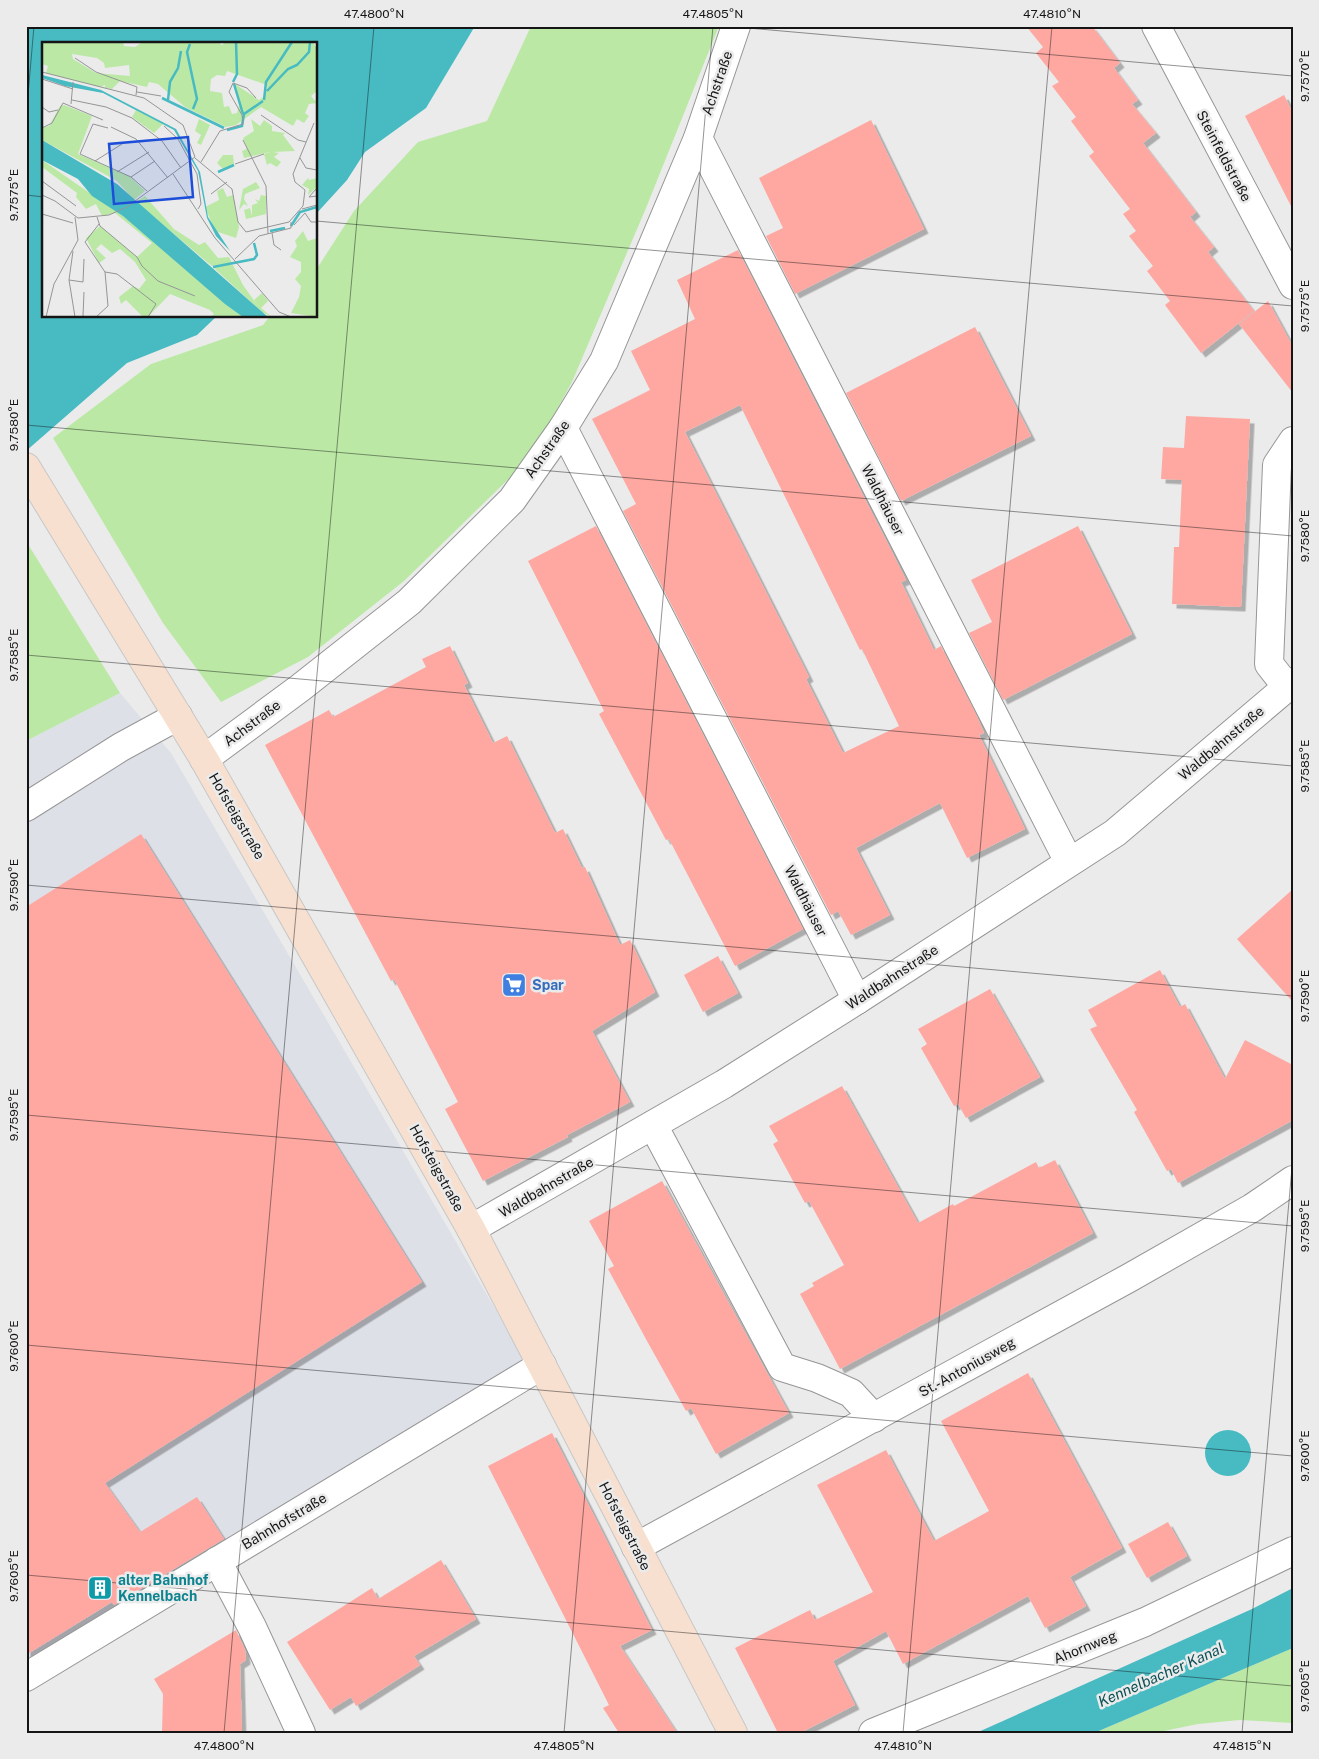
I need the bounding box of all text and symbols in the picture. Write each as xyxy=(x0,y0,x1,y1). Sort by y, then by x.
text: 47.4800°N xyxy=(344,7,404,21)
text: 47.4805°N xyxy=(683,7,743,21)
text: 47.4810°N xyxy=(1023,7,1081,21)
inset map xyxy=(42,42,318,318)
street label: Achstraße xyxy=(699,49,735,117)
text: 9.7570°E xyxy=(1298,50,1312,102)
street label: Steinfeldstraße xyxy=(1193,108,1255,204)
text: 9.7575°E xyxy=(7,169,21,221)
text: 9.7575°E xyxy=(1298,280,1312,332)
text: 9.7580°E xyxy=(7,399,21,451)
street label: Achstraße xyxy=(521,417,573,481)
street label: Waldhäuser xyxy=(858,462,908,538)
text: 9.7580°E xyxy=(1298,510,1312,562)
text: 9.7585°E xyxy=(7,629,21,681)
street label: Achstraße xyxy=(221,696,284,749)
street label: Waldbahnstraße xyxy=(1175,703,1267,783)
text: 9.7585°E xyxy=(1298,740,1312,792)
street label: Hofsteigstraße xyxy=(206,770,268,862)
text: 9.7590°E xyxy=(7,859,21,911)
street label: Waldhäuser xyxy=(781,863,831,939)
street label: Waldbahnstraße xyxy=(843,941,941,1013)
text: 9.7590°E xyxy=(1298,970,1312,1022)
supermarket icon: Spar xyxy=(501,972,527,998)
place label: Spar xyxy=(532,977,564,993)
text: 9.7595°E xyxy=(7,1089,21,1141)
street label: Hofsteigstraße xyxy=(406,1122,468,1214)
street label: Waldbahnstraße xyxy=(496,1153,596,1221)
text: 9.7595°E xyxy=(1298,1200,1312,1252)
text: 9.7600°E xyxy=(7,1320,21,1372)
street label: St.-Antoniusweg xyxy=(916,1334,1018,1400)
text: 9.7600°E xyxy=(1298,1430,1312,1482)
street label: Hofsteigstraße xyxy=(596,1479,654,1573)
street label: Bahnhofstraße xyxy=(239,1489,329,1553)
text: 9.7605°E xyxy=(7,1550,21,1602)
place label: alter Bahnhof Kennelbach xyxy=(118,1572,209,1604)
building icon: alter Bahnhof Kennelbach xyxy=(87,1575,113,1601)
street label: Ahornweg xyxy=(1051,1627,1119,1667)
water label: Kennelbacher Kanal xyxy=(1095,1639,1226,1710)
text: 9.7605°E xyxy=(1298,1660,1312,1712)
text: 47.4800°N xyxy=(194,1739,254,1753)
text: 47.4805°N xyxy=(534,1739,594,1753)
text: 47.4810°N xyxy=(874,1739,932,1753)
text: 47.4815°N xyxy=(1213,1739,1271,1753)

